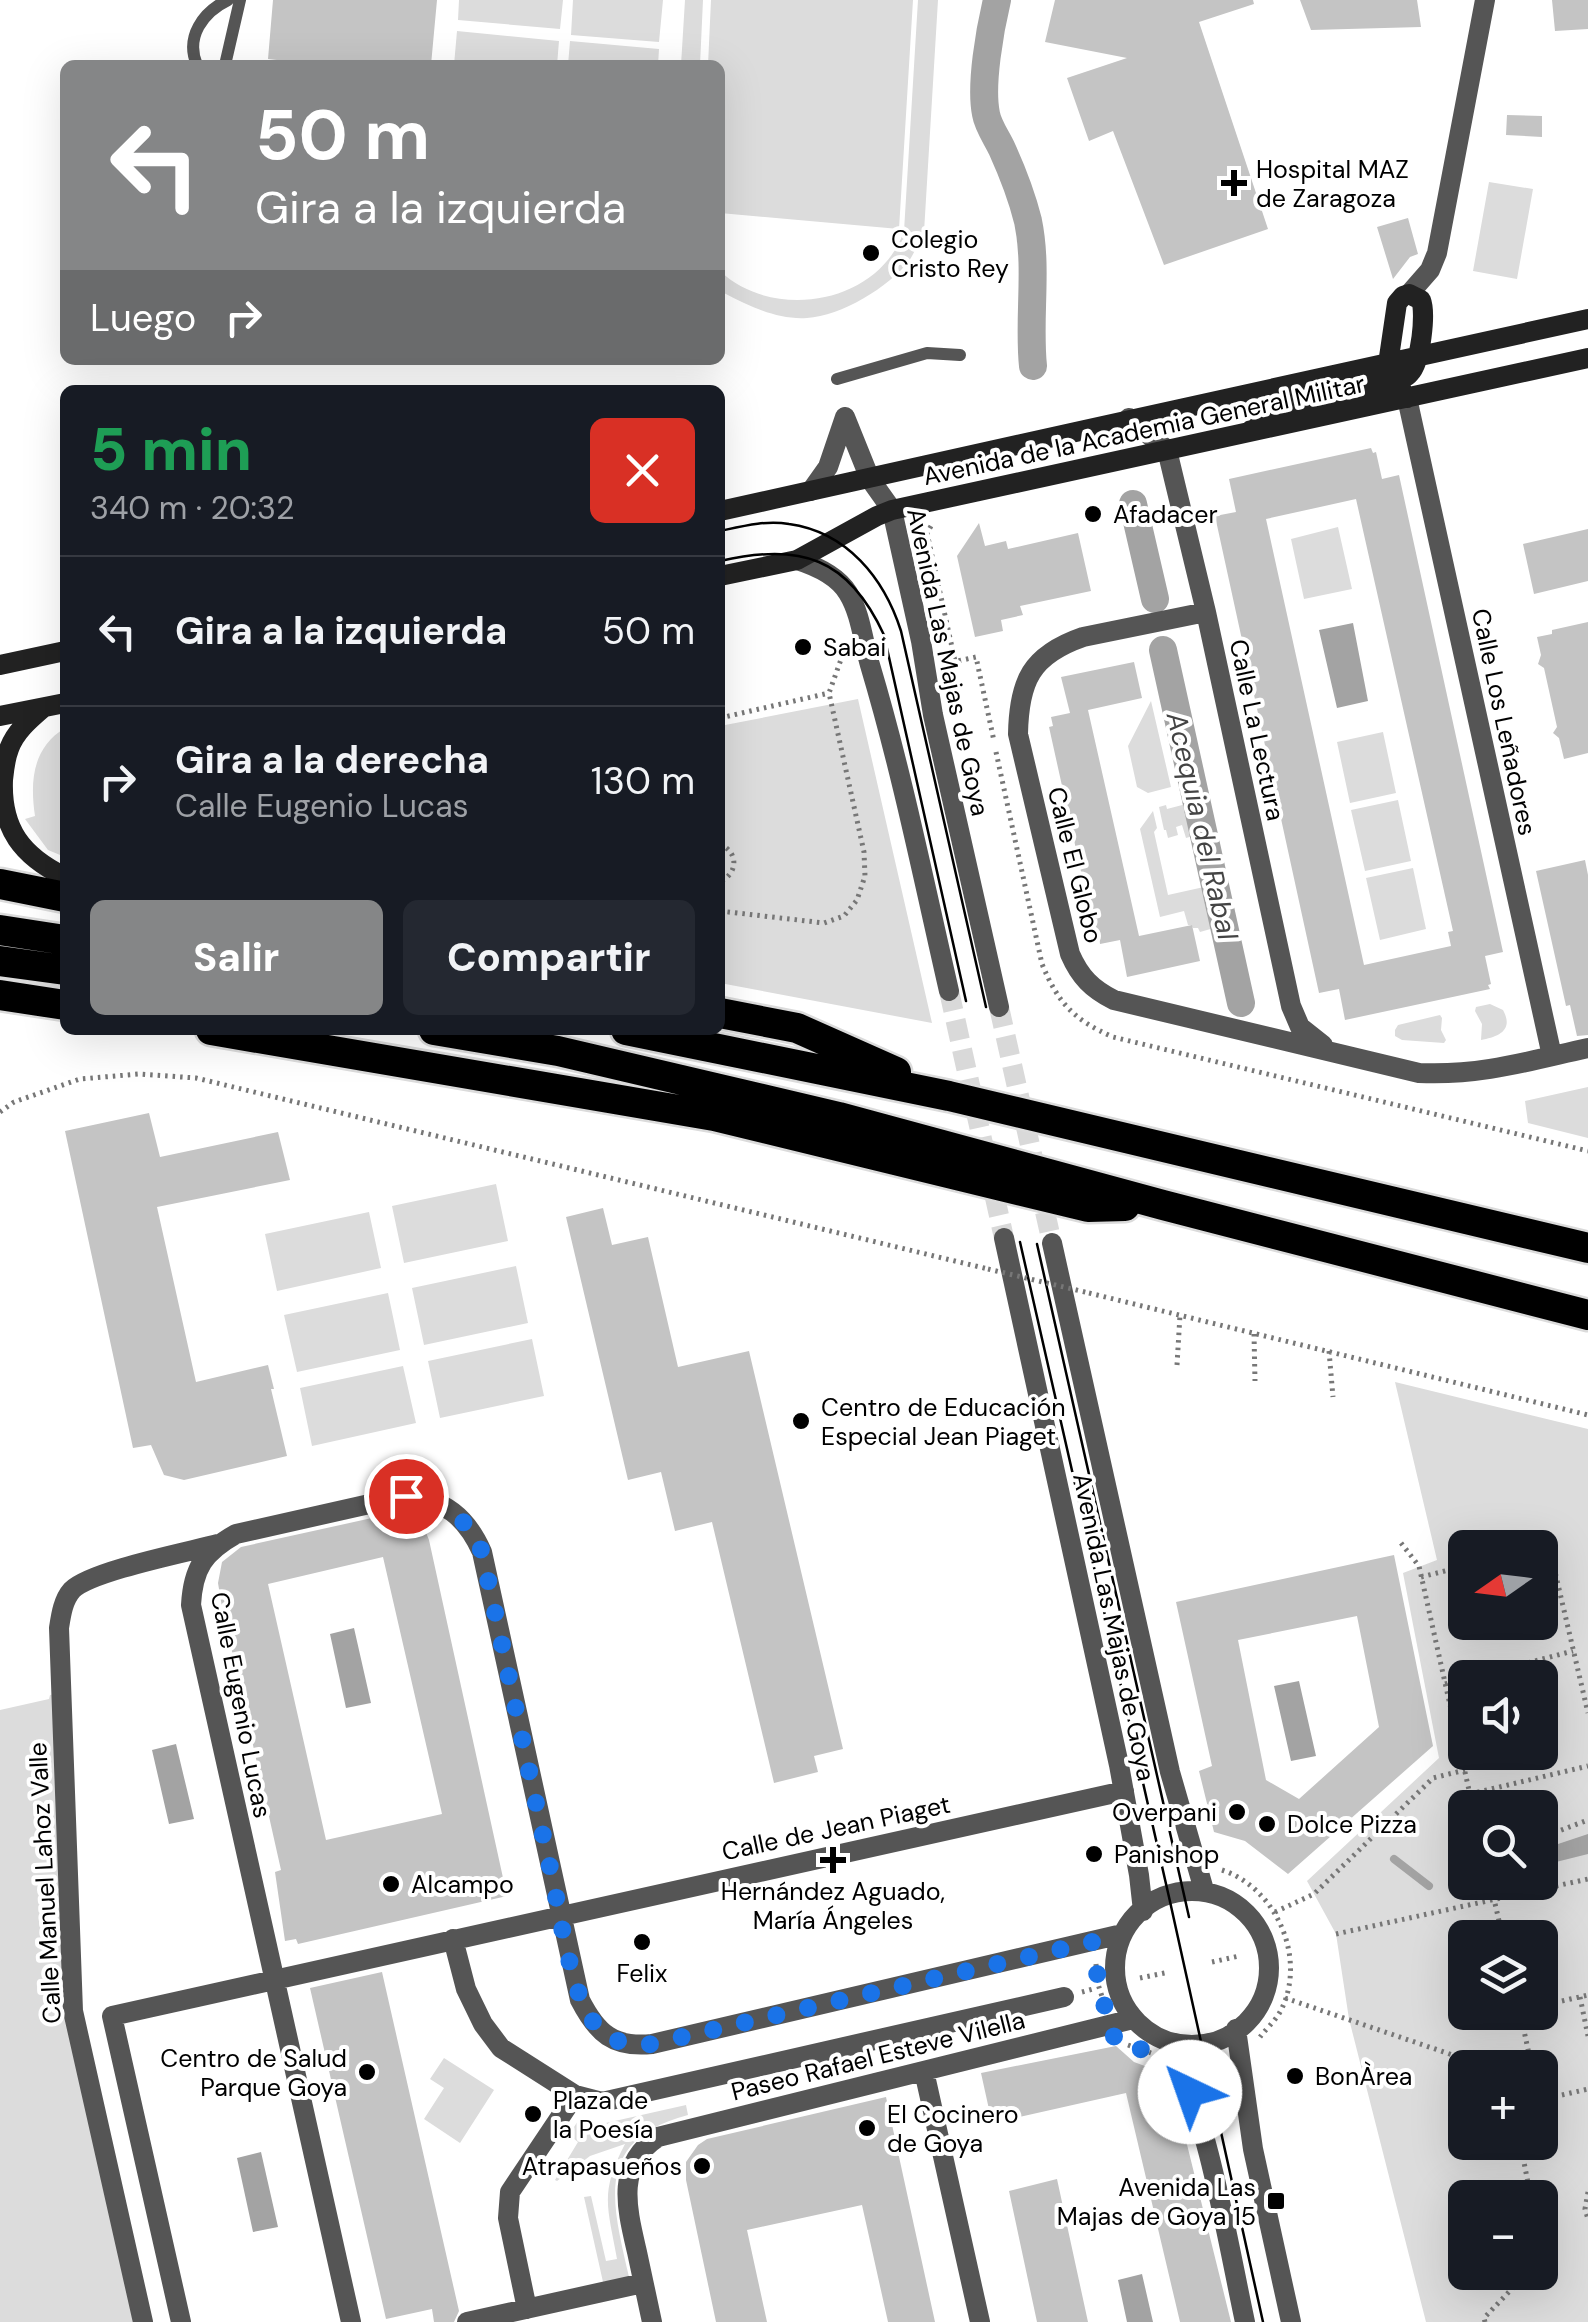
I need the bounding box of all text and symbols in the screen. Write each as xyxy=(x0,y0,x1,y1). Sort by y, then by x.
text: 50 m xyxy=(255,90,430,181)
icon: left xyxy=(90,100,220,230)
place label: Hospital MAZ de Zaragoza xyxy=(1256,153,1409,215)
marker: Hospital MAZ de Zaragoza xyxy=(1221,170,1247,196)
text: Gira a la izquierda xyxy=(255,178,626,237)
place label: Colegio Cristo Rey xyxy=(891,223,1009,285)
marker: Colegio Cristo Rey xyxy=(860,242,882,264)
icon: right xyxy=(216,290,271,345)
text: Luego xyxy=(90,293,196,343)
street label: Avenida de la Academia General Militar xyxy=(920,367,1368,493)
text: 5 min xyxy=(90,410,252,489)
button: close xyxy=(590,418,695,523)
text: 340 m · 20:32 xyxy=(90,487,294,529)
place label: Afadacer xyxy=(1113,498,1218,531)
marker: Afadacer xyxy=(1082,503,1104,525)
street label: Avenida Las Majas de Goya xyxy=(899,505,997,819)
icon: left xyxy=(90,604,145,659)
text: Gira a la izquierda xyxy=(175,606,507,656)
text: 50 m xyxy=(602,606,695,656)
street label: Calle Los Leñadores xyxy=(1464,606,1544,838)
place label: Sabai xyxy=(823,631,886,664)
marker: Sabai xyxy=(792,636,814,658)
street label: Calle La Lectura xyxy=(1222,636,1292,824)
water label: Acequia del Rabal xyxy=(1158,708,1246,944)
text: Gira a la derecha xyxy=(175,735,489,785)
icon: right xyxy=(90,754,145,809)
text: 130 m xyxy=(591,756,695,806)
street label: Calle El Globo xyxy=(1040,784,1110,946)
text: Calle Eugenio Lucas xyxy=(175,785,469,827)
button: Salir xyxy=(90,900,383,1015)
button: Compartir xyxy=(403,900,695,1015)
place label: Centro de Educación Especial Jean Piaget xyxy=(821,1391,1066,1453)
marker: Centro de Educación Especial Jean Piaget xyxy=(790,1410,812,1432)
pin xyxy=(364,1454,449,1539)
icon: arrive xyxy=(379,1469,434,1524)
street label: Avenida Las Majas de Goya xyxy=(1065,1470,1163,1784)
north arrow xyxy=(1448,1530,1558,1640)
map controls xyxy=(1448,1530,1558,2290)
street label: Calle Eugenio Lucas xyxy=(203,1589,279,1821)
button: sound xyxy=(1448,1660,1558,1770)
street label: Calle Manuel Lahoz Valle xyxy=(21,1742,69,2024)
street label: Calle de Jean Piaget xyxy=(719,1788,953,1868)
button: search xyxy=(1448,1790,1558,1900)
place label: Overpani xyxy=(1112,1796,1217,1829)
marker: Overpani xyxy=(1226,1801,1248,1823)
place label: Dolce Pizza xyxy=(1287,1808,1417,1841)
marker: Dolce Pizza xyxy=(1256,1813,1278,1835)
place label: Panishop xyxy=(1114,1838,1219,1871)
marker: Panishop xyxy=(1083,1843,1105,1865)
marker: Hernández Aguado, María Ángeles xyxy=(822,1849,844,1871)
place label: Alcampo xyxy=(411,1868,514,1901)
marker: Alcampo xyxy=(380,1873,402,1895)
place label: Hernández Aguado, María Ángeles xyxy=(721,1875,945,1937)
button: layers xyxy=(1448,1920,1558,2030)
marker: Felix xyxy=(631,1931,653,1953)
place label: Felix xyxy=(616,1957,668,1990)
street label: Paseo Rafael Esteve Vilella xyxy=(728,2003,1028,2109)
position arrow xyxy=(1138,2040,1242,2144)
place label: Centro de Salud Parque Goya xyxy=(160,2042,347,2104)
button: + xyxy=(1448,2050,1558,2160)
place label: BonÀrea xyxy=(1315,2060,1412,2093)
marker: Centro de Salud Parque Goya xyxy=(356,2061,378,2083)
marker: BonÀrea xyxy=(1284,2065,1306,2087)
place label: Plaza de la Poesía xyxy=(553,2084,653,2146)
place label: El Cocinero de Goya xyxy=(887,2098,1019,2160)
marker: Plaza de la Poesía xyxy=(522,2103,544,2125)
marker: El Cocinero de Goya xyxy=(856,2117,878,2139)
place label: Atrapasueños xyxy=(522,2150,682,2183)
marker: Atrapasueños xyxy=(691,2155,713,2177)
place label: Avenida Las Majas de Goya 15 xyxy=(1057,2171,1256,2233)
button: − xyxy=(1448,2180,1558,2290)
marker: Avenida Las Majas de Goya 15 xyxy=(1265,2190,1287,2212)

